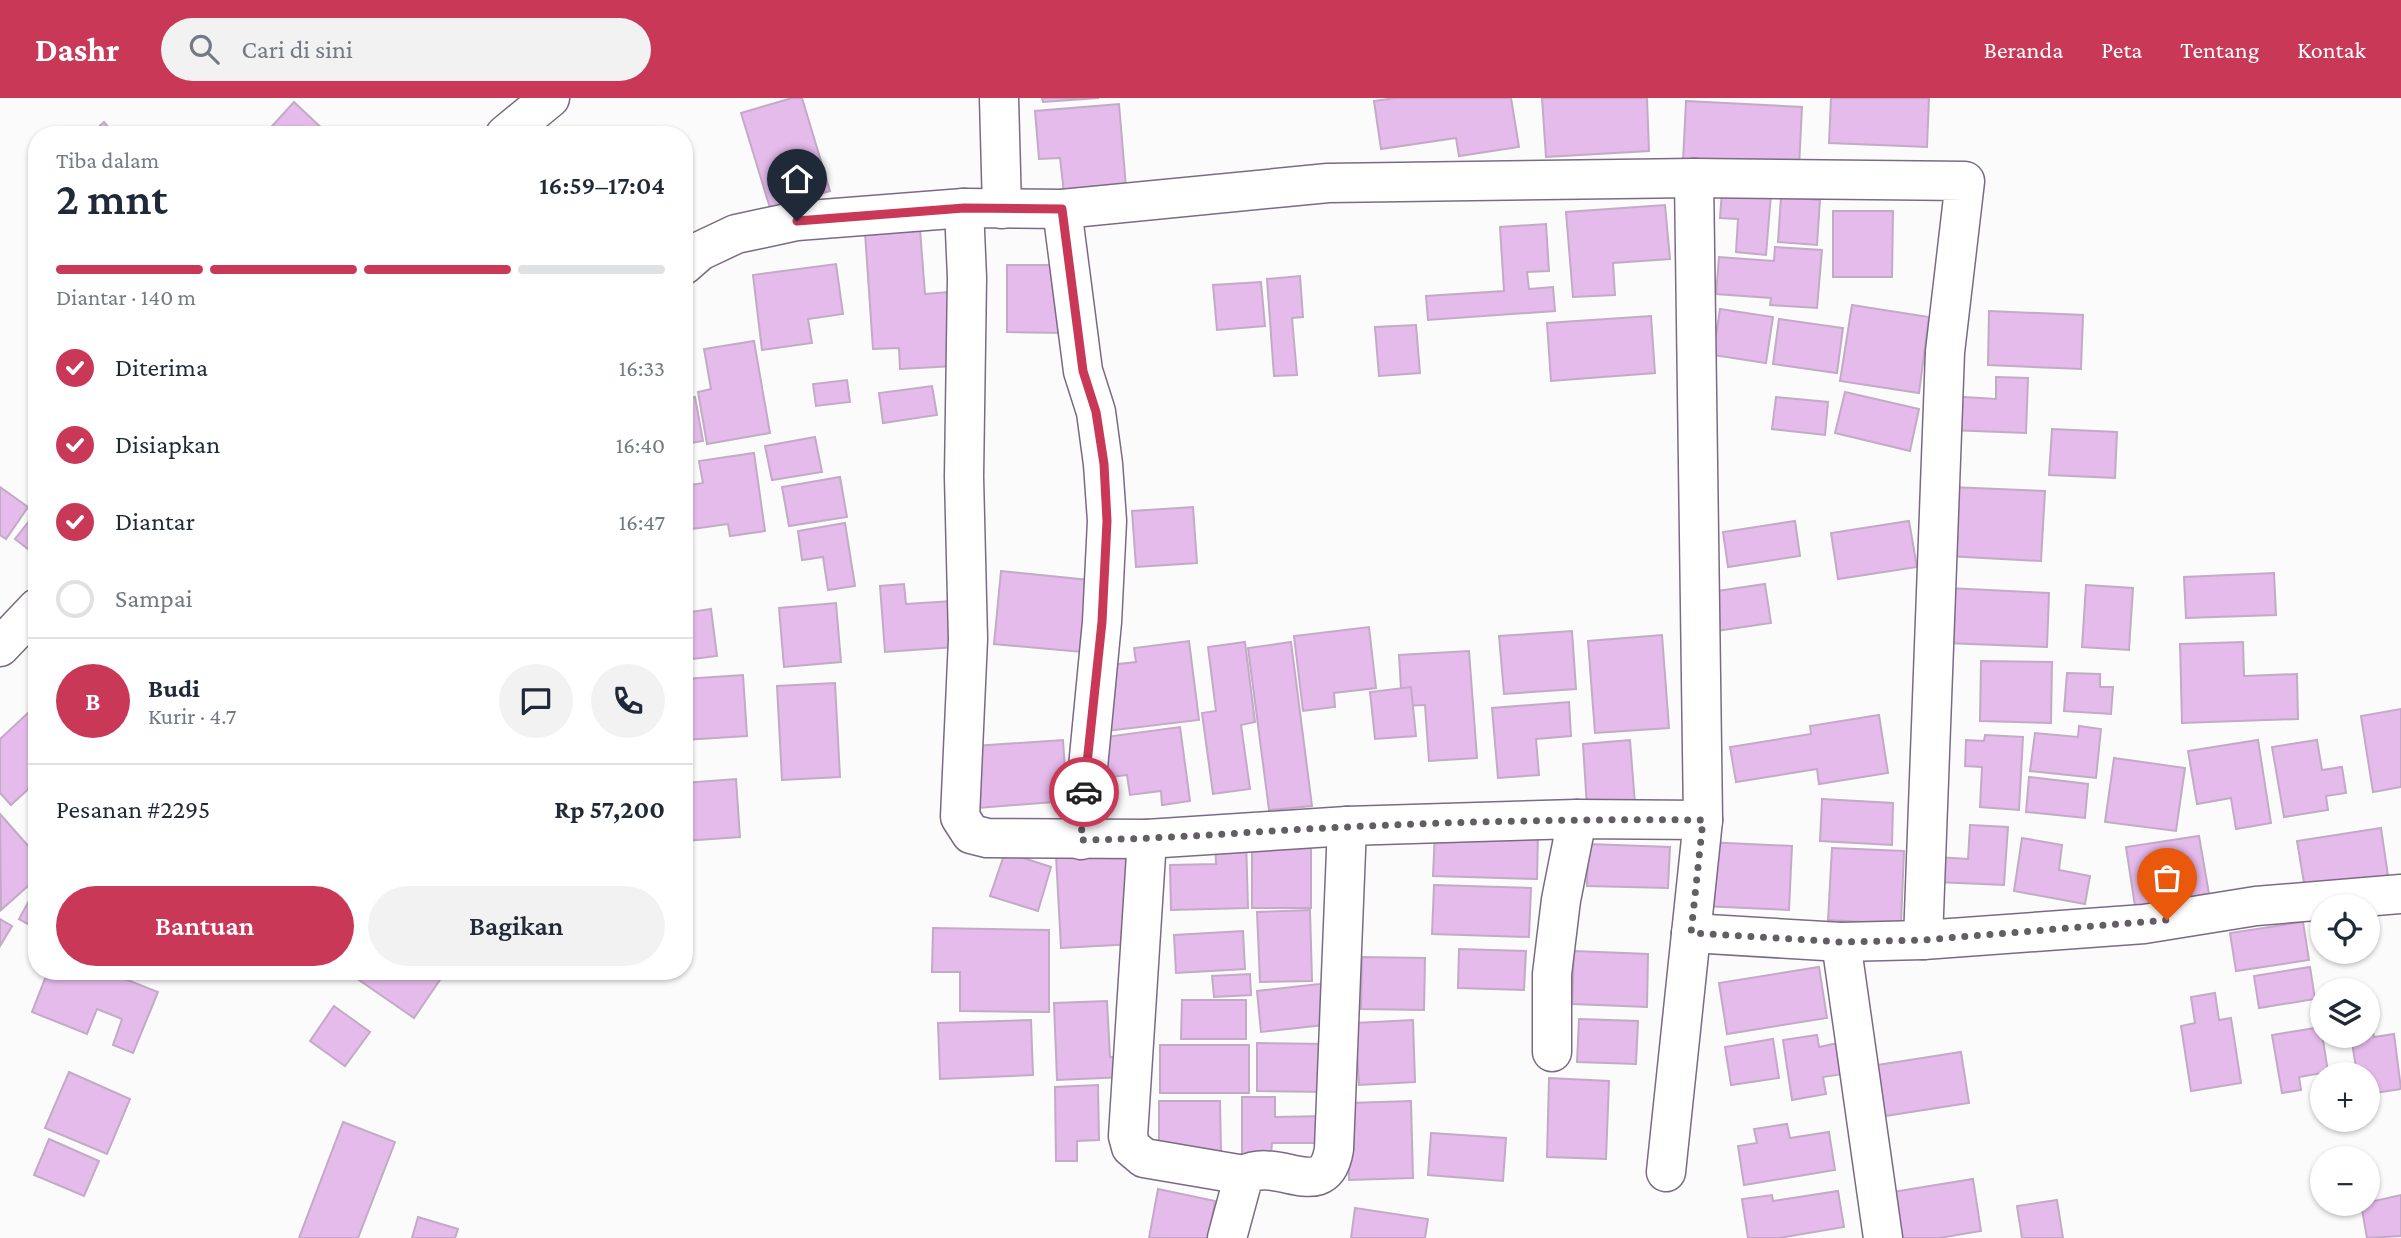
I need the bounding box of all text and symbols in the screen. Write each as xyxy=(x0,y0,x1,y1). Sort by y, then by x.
search box xyxy=(161,18,651,81)
icon: search xyxy=(185,30,223,68)
text: Dashr xyxy=(35,31,119,68)
text: Cari di sini xyxy=(241,35,353,64)
text: Beranda xyxy=(1984,36,2063,63)
text: Peta xyxy=(2101,36,2142,63)
text: Tentang xyxy=(2180,36,2259,63)
text: Kontak xyxy=(2297,36,2366,63)
text: Tiba dalam xyxy=(56,147,159,173)
pin xyxy=(767,149,827,221)
icon: home xyxy=(778,160,816,198)
text: 16:59–17:04 xyxy=(539,171,665,200)
text: 2 mnt xyxy=(56,173,168,224)
text: Diantar · 140 m xyxy=(56,284,196,310)
icon: check xyxy=(56,349,94,387)
text: Diterima xyxy=(115,353,208,382)
text: 16:33 xyxy=(619,355,665,381)
icon: check xyxy=(56,426,94,464)
text: Disiapkan xyxy=(115,430,220,459)
text: 16:40 xyxy=(616,432,665,458)
icon: check xyxy=(56,503,94,541)
text: Diantar xyxy=(115,507,195,536)
text: 16:47 xyxy=(619,509,665,535)
text: Sampai xyxy=(115,584,193,613)
button: chat xyxy=(499,664,573,738)
button: phone xyxy=(591,664,665,738)
text: Budi xyxy=(148,674,200,703)
text: B xyxy=(85,687,101,716)
text: Kurir · 4.7 xyxy=(148,703,236,729)
courier xyxy=(1049,757,1119,827)
icon: car xyxy=(1065,773,1103,811)
text: Pesanan #2295 xyxy=(56,795,210,824)
text: Rp 57,200 xyxy=(554,795,665,824)
pin xyxy=(2137,848,2197,920)
icon: bag xyxy=(2148,859,2186,897)
button: Bantuan xyxy=(56,886,354,966)
button: Bagikan xyxy=(368,886,665,966)
map controls xyxy=(2310,894,2380,1216)
button: locate xyxy=(2310,894,2380,964)
button: layers xyxy=(2310,978,2380,1048)
button: + xyxy=(2310,1062,2380,1132)
button: − xyxy=(2310,1146,2380,1216)

